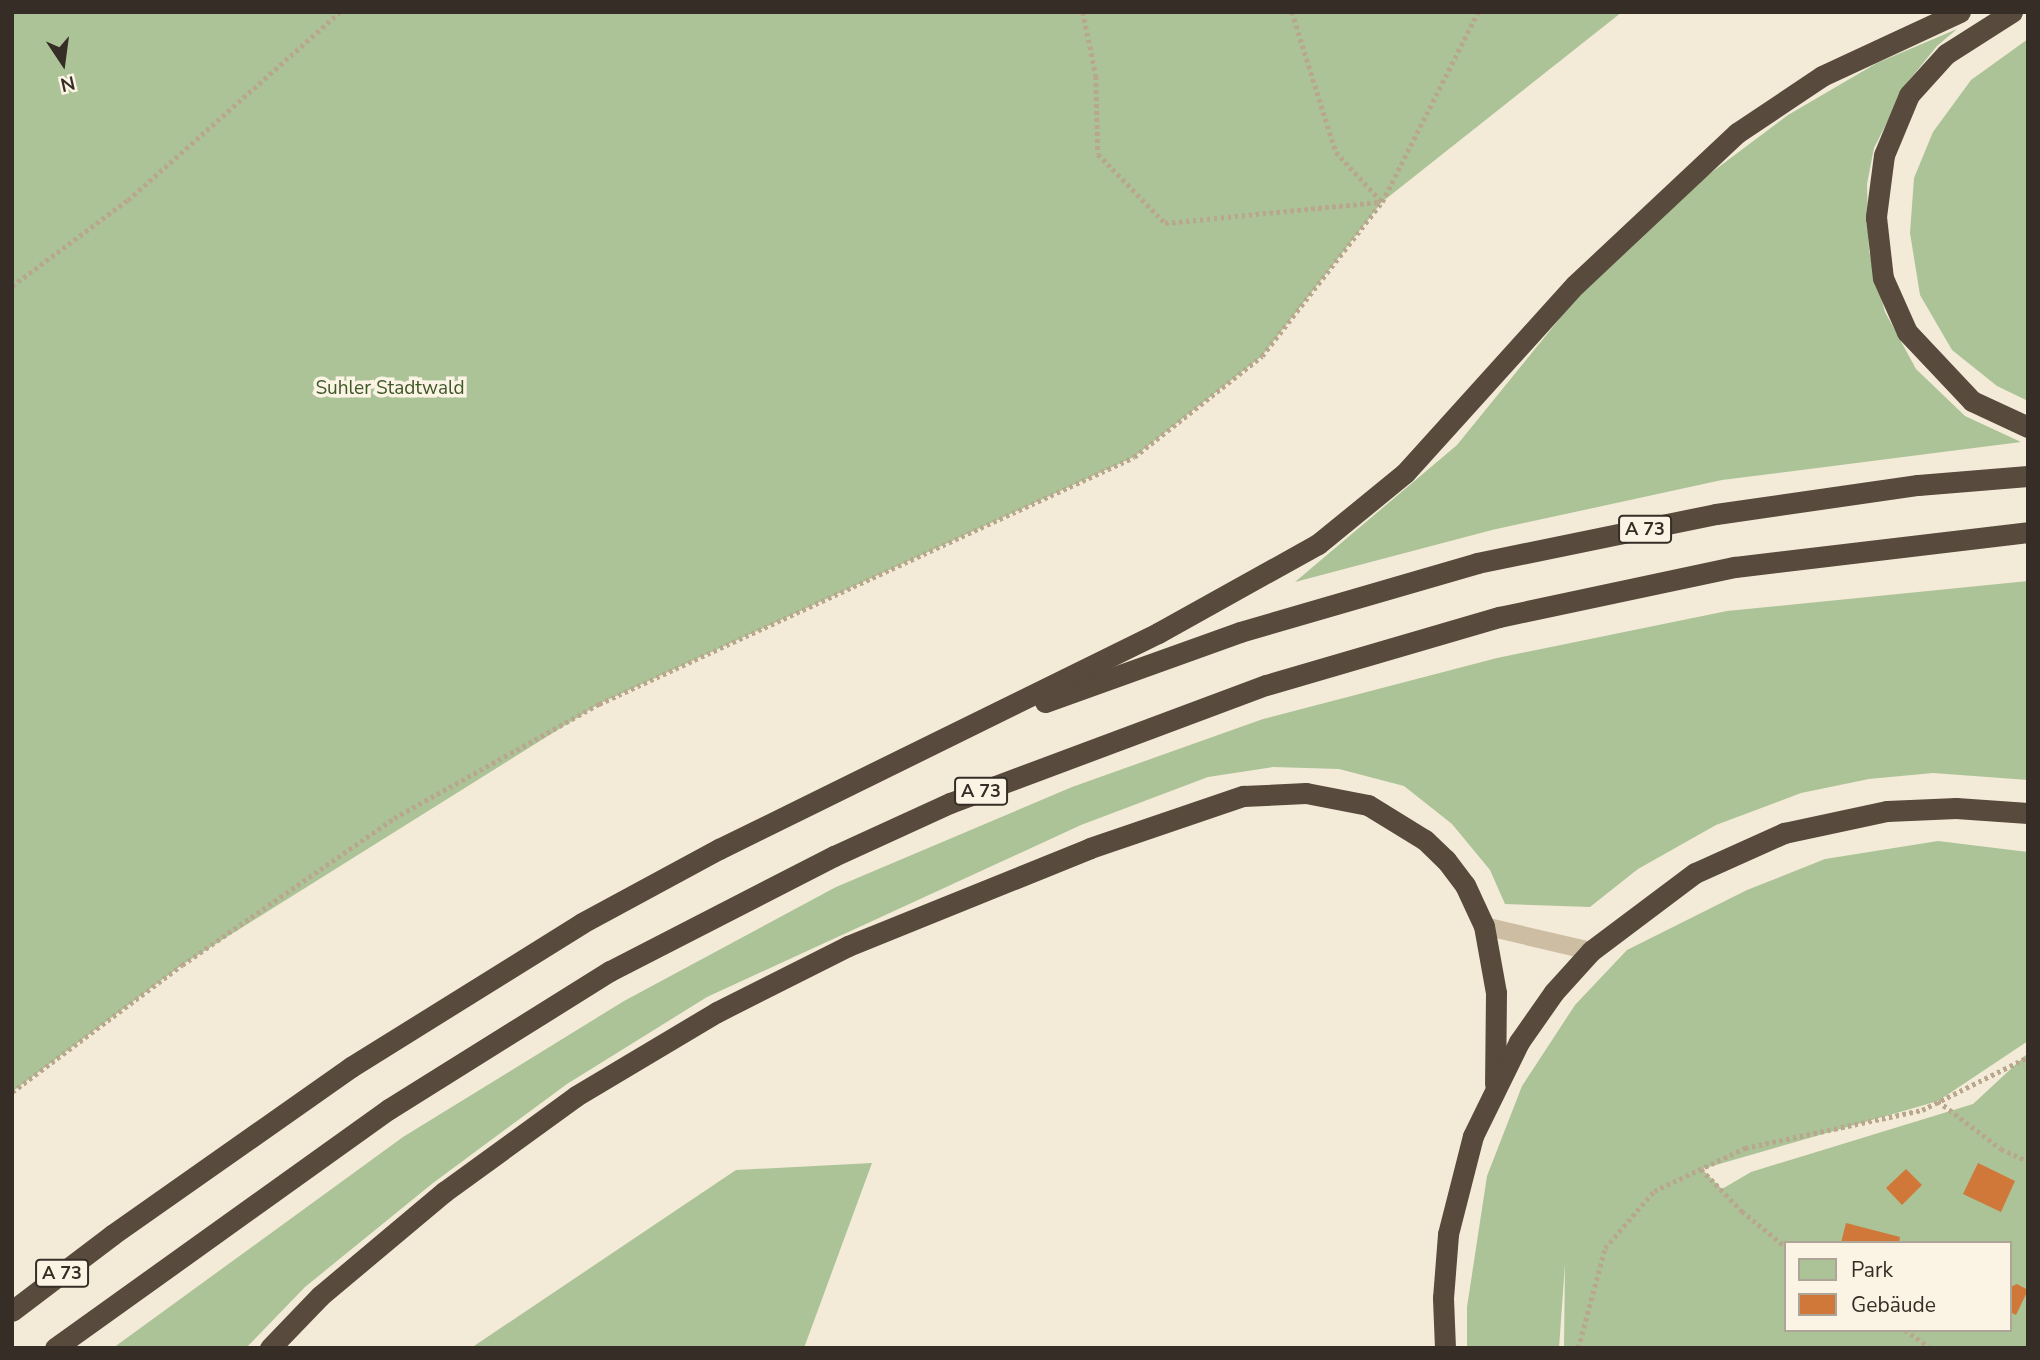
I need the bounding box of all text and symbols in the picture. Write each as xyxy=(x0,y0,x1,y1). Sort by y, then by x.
north arrow xyxy=(28,28,98,98)
text: N xyxy=(58,69,78,98)
park label: Suhler Stadtwald xyxy=(315,378,465,400)
road number: A 73 xyxy=(1617,514,1673,544)
road number: A 73 xyxy=(953,776,1009,806)
legend xyxy=(1784,1241,2012,1332)
text: Park xyxy=(1851,1256,1893,1284)
road number: A 73 xyxy=(34,1258,90,1288)
text: Gebäude xyxy=(1851,1291,1936,1319)

